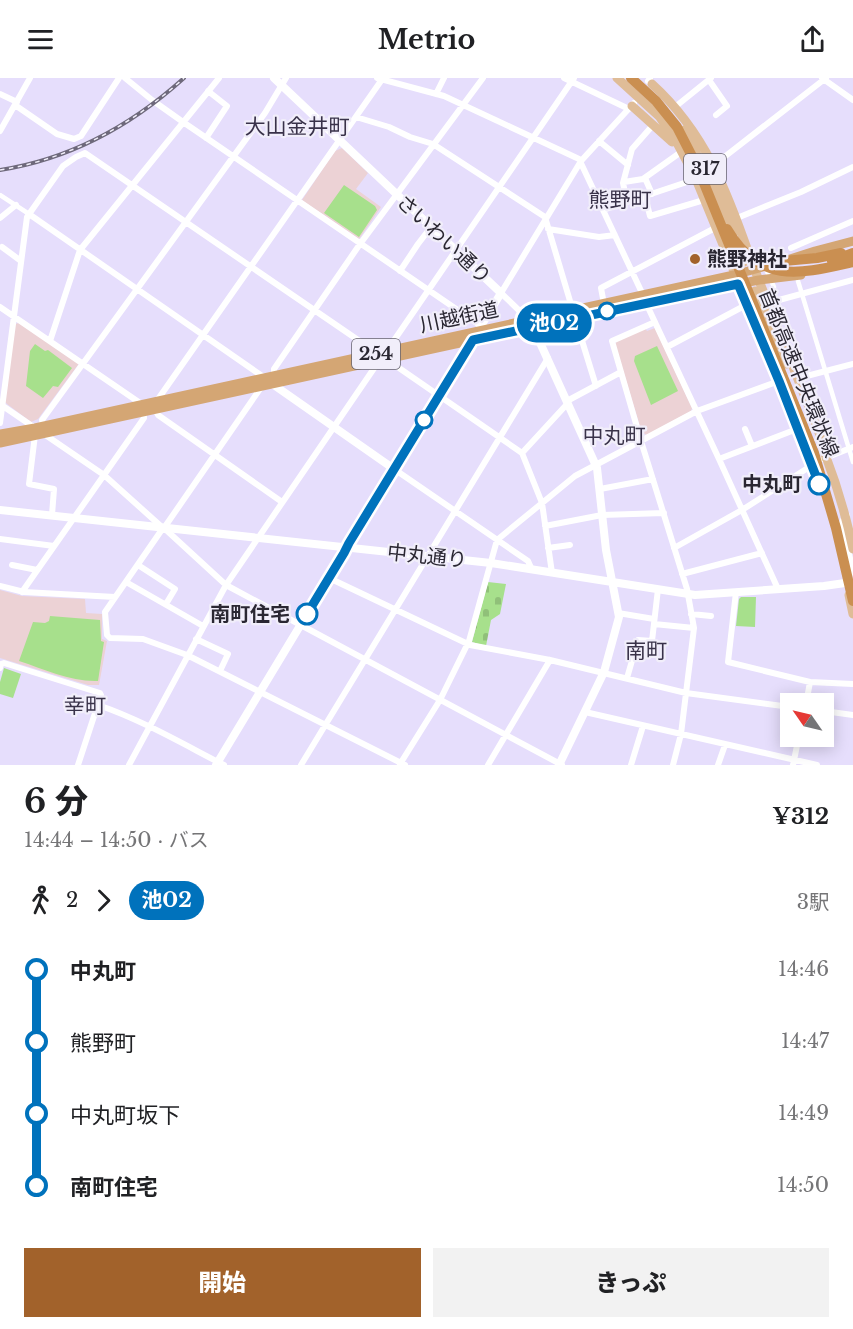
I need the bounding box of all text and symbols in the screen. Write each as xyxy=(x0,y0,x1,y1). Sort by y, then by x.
icon: menu xyxy=(24,23,57,56)
text: Metrio xyxy=(378,23,475,56)
icon: share xyxy=(796,23,829,56)
district label: 大山金井町 xyxy=(245,114,350,140)
road number: 317 xyxy=(684,154,726,184)
district label: 熊野町 xyxy=(589,187,652,213)
street label: さいわい通り xyxy=(392,189,496,289)
place label: 熊野神社 xyxy=(707,247,787,271)
marker: 熊野神社 xyxy=(688,252,702,266)
street label: 首都高速中央環状線 xyxy=(754,285,844,461)
street label: 川越街道 xyxy=(417,297,501,337)
unlabelled marker xyxy=(598,302,616,320)
line badge: 池02 xyxy=(520,304,588,342)
text: 池02 xyxy=(529,310,579,336)
road number: 254 xyxy=(352,339,400,369)
unlabelled marker xyxy=(415,411,433,429)
district label: 中丸町 xyxy=(583,423,646,449)
place label: 中丸町 xyxy=(742,472,802,496)
marker: 中丸町 xyxy=(808,473,830,495)
street label: 中丸通り xyxy=(386,540,468,572)
place label: 南町住宅 xyxy=(210,602,290,626)
marker: 南町住宅 xyxy=(296,603,318,625)
district label: 南町 xyxy=(625,638,667,664)
district label: 幸町 xyxy=(64,693,106,719)
north arrow xyxy=(780,693,834,747)
map controls xyxy=(780,693,834,747)
text: 6 分 xyxy=(24,781,88,822)
text: ¥312 xyxy=(772,803,829,830)
text: 14:44 – 14:50 · バス xyxy=(24,828,209,852)
icon: walk xyxy=(24,884,57,917)
icon: forward xyxy=(87,884,120,917)
text: 池02 xyxy=(141,887,192,913)
text: 2 xyxy=(66,888,78,912)
text: 3駅 xyxy=(797,890,829,914)
text: 14:46 xyxy=(778,957,829,981)
text: 中丸町 xyxy=(70,958,136,985)
text: 14:47 xyxy=(781,1029,829,1053)
text: 熊野町 xyxy=(70,1030,136,1057)
text: 14:49 xyxy=(778,1101,829,1125)
text: 中丸町坂下 xyxy=(70,1102,180,1129)
text: 14:50 xyxy=(777,1173,829,1197)
text: 南町住宅 xyxy=(70,1174,158,1201)
button: 開始 xyxy=(24,1248,421,1317)
button: きっぷ xyxy=(433,1248,829,1317)

